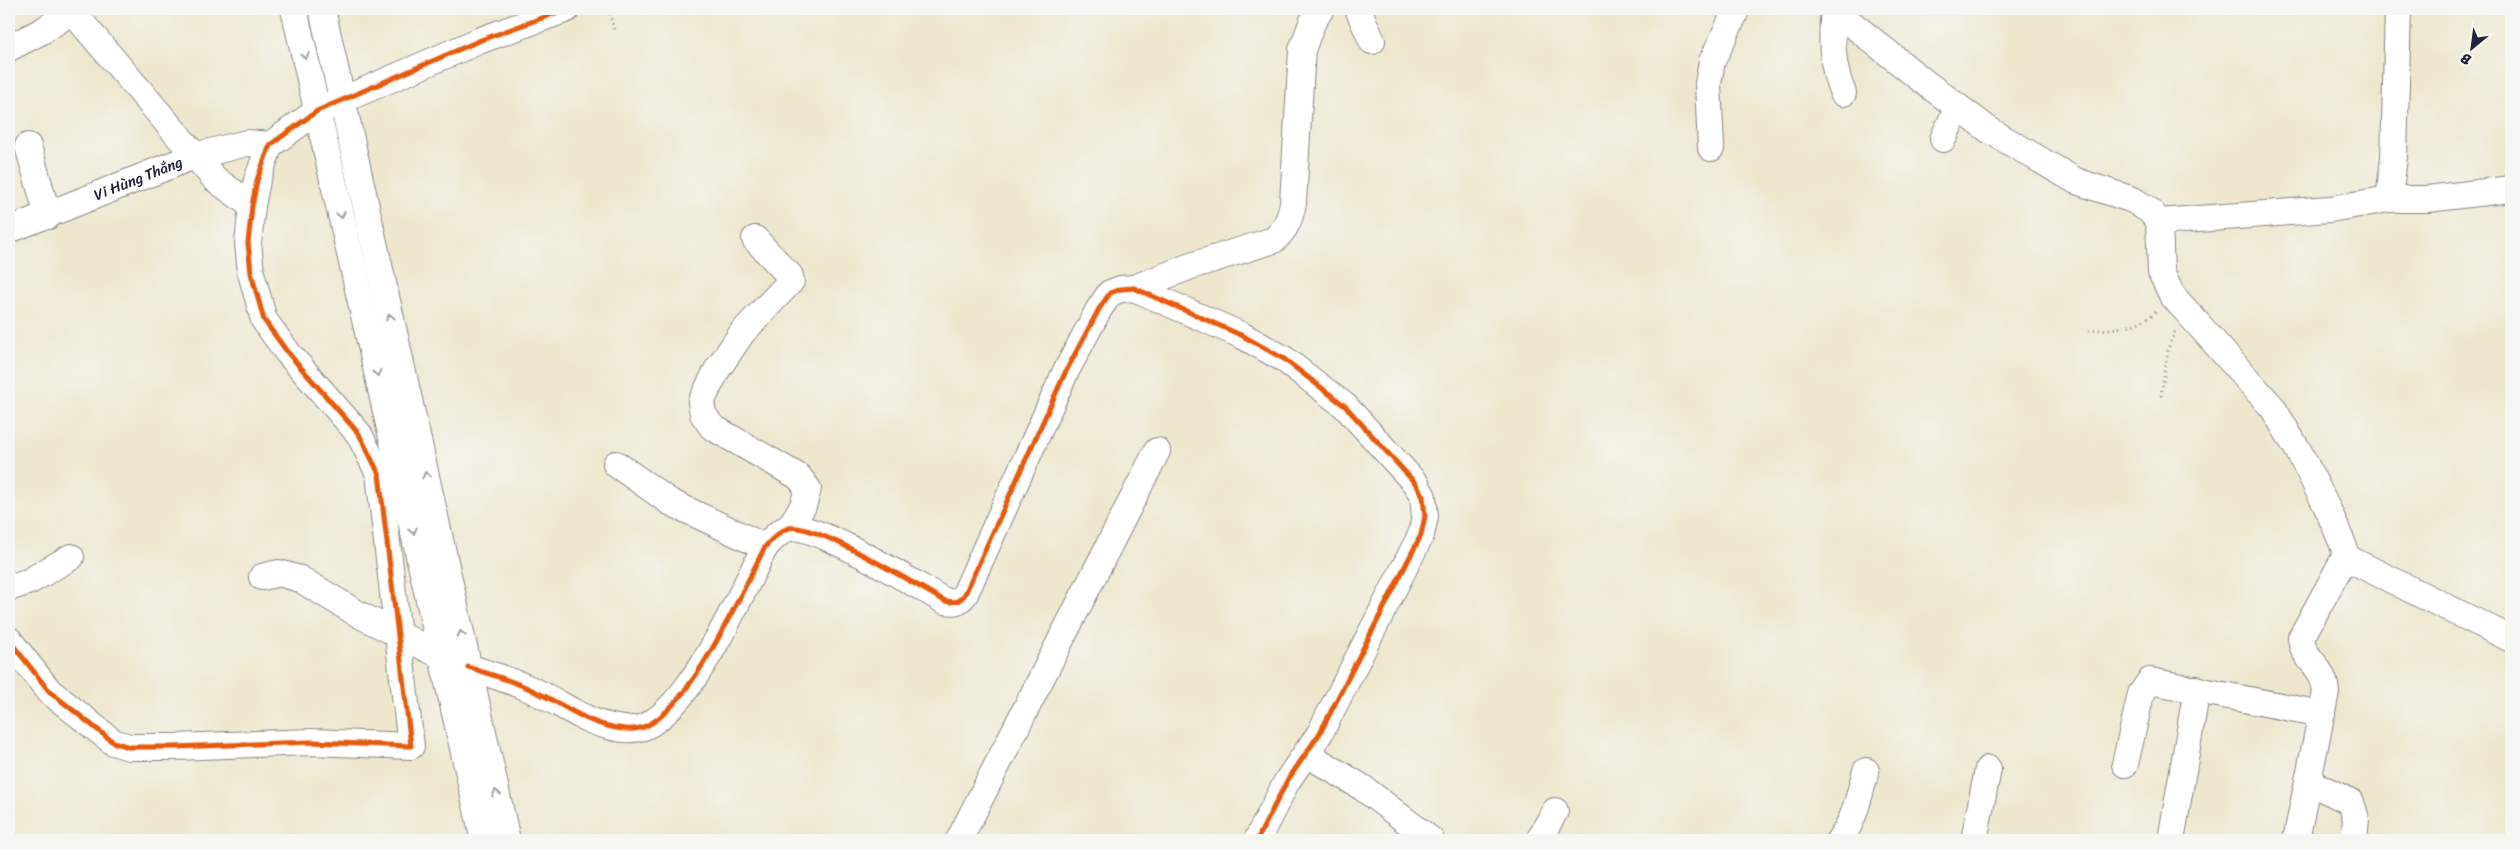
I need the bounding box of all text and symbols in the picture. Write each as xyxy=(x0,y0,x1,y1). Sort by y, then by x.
north arrow xyxy=(2448,22,2498,72)
text: B xyxy=(2456,46,2476,72)
one-way arrow xyxy=(299,52,309,61)
street label: Vi Hùng Thắng xyxy=(90,149,187,208)
one-way arrow xyxy=(335,210,346,219)
one-way arrow xyxy=(385,312,396,321)
one-way arrow xyxy=(371,369,382,378)
one-way arrow xyxy=(421,471,431,480)
one-way arrow xyxy=(408,527,418,536)
one-way arrow xyxy=(456,630,467,639)
one-way arrow xyxy=(491,788,502,797)

